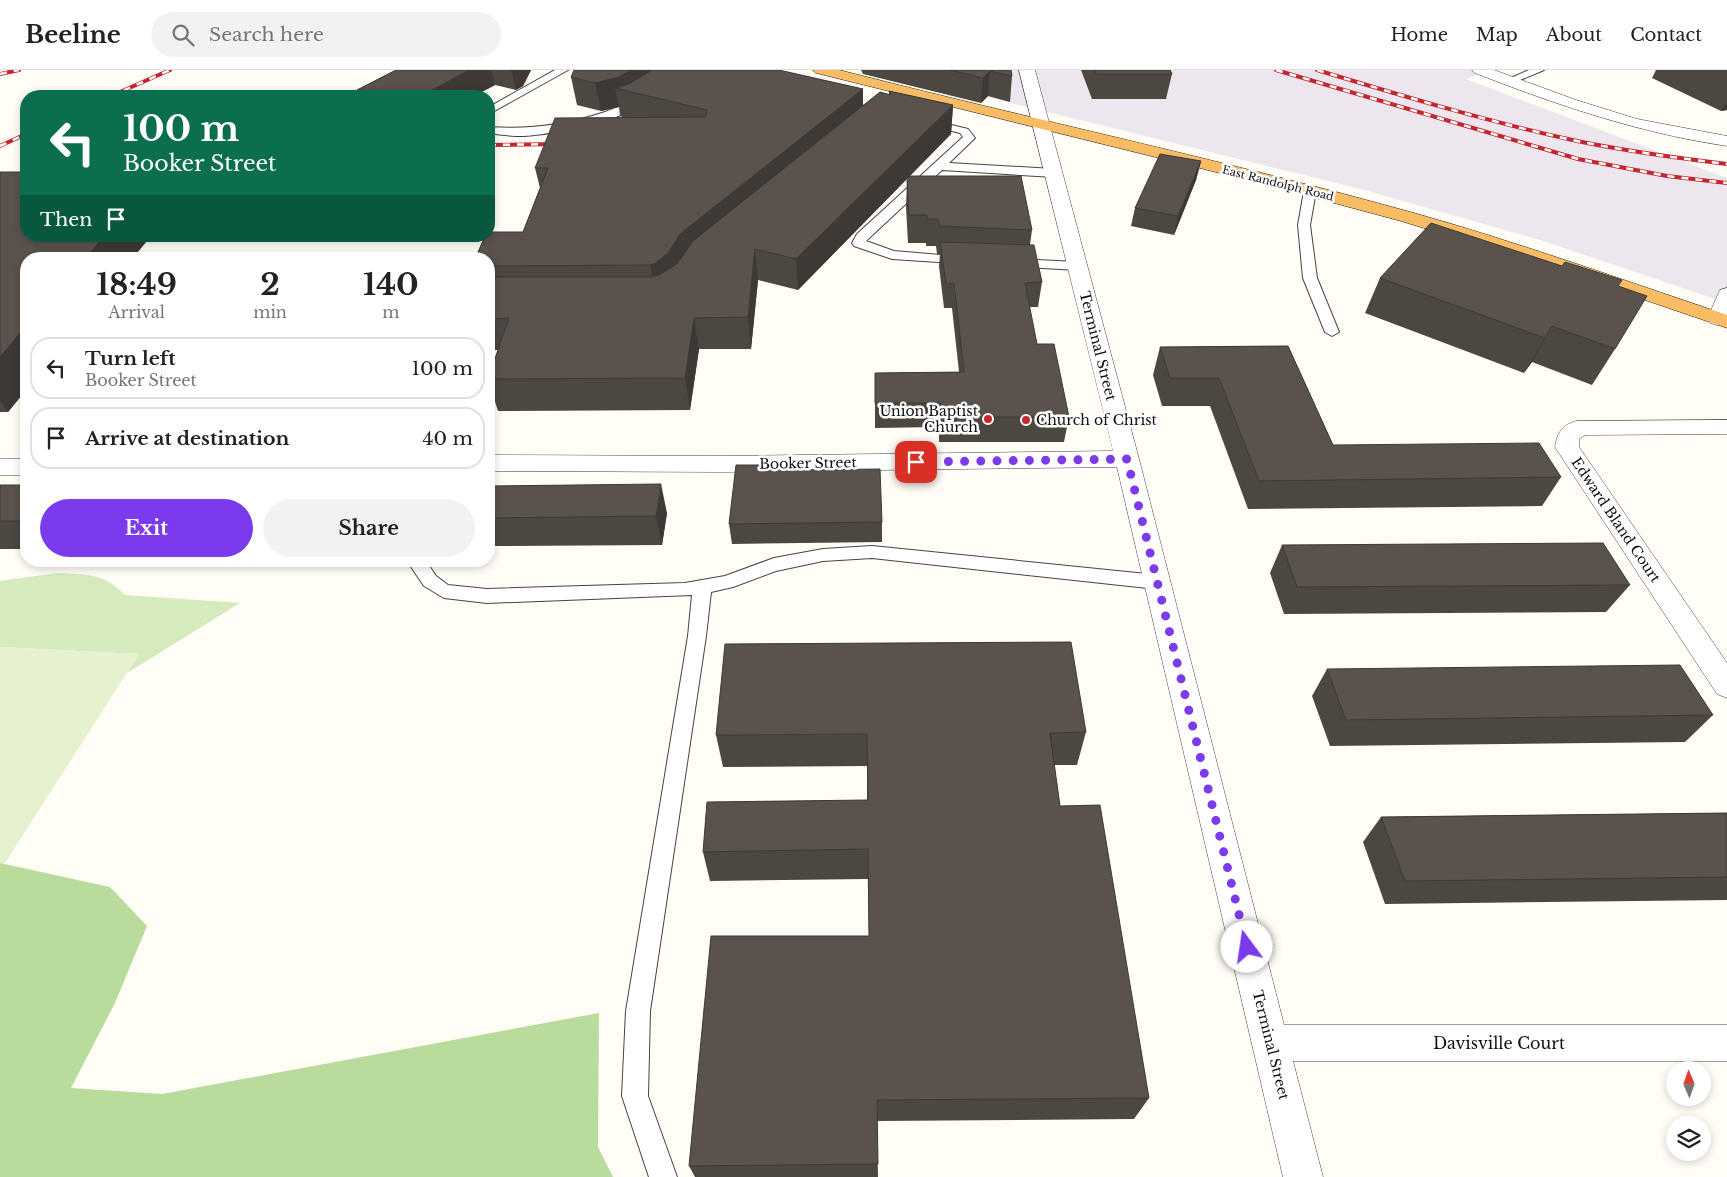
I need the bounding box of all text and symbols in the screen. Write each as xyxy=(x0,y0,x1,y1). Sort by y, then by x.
search box xyxy=(151,12,501,57)
text: Beeline xyxy=(25,20,121,49)
icon: search xyxy=(169,21,197,49)
text: Search here xyxy=(209,23,324,46)
text: Home xyxy=(1390,24,1448,46)
text: Map xyxy=(1476,24,1518,46)
text: About xyxy=(1546,24,1602,46)
text: Contact xyxy=(1630,24,1702,46)
text: 100 m xyxy=(123,107,239,150)
icon: left xyxy=(40,110,105,175)
text: Booker Street xyxy=(123,150,276,177)
street label: East Randolph Road xyxy=(1221,162,1336,204)
icon: arrive xyxy=(102,205,130,233)
text: Then xyxy=(40,208,92,231)
text: 18:49 xyxy=(96,266,177,303)
text: 2 xyxy=(260,266,280,303)
text: 140 xyxy=(363,266,419,303)
street label: Terminal Street xyxy=(1076,289,1120,403)
text: Arrival xyxy=(108,302,165,322)
text: min xyxy=(253,302,287,322)
text: m xyxy=(382,302,400,322)
text: Turn left xyxy=(85,347,176,370)
icon: left xyxy=(42,354,70,382)
text: 100 m xyxy=(412,357,473,380)
text: Booker Street xyxy=(85,370,197,390)
place label: Union Baptist Church xyxy=(879,402,979,436)
place label: Church of Christ xyxy=(1036,411,1158,429)
marker: Union Baptist Church xyxy=(982,413,994,425)
marker: Church of Christ xyxy=(1020,414,1032,426)
icon: arrive xyxy=(42,424,70,452)
text: Arrive at destination xyxy=(85,427,289,450)
text: 40 m xyxy=(422,427,473,450)
pin xyxy=(895,441,937,483)
icon: arrive xyxy=(902,448,930,476)
street label: Booker Street xyxy=(759,453,858,473)
street label: Edward Bland Court xyxy=(1567,454,1665,587)
button: Exit xyxy=(40,499,253,557)
button: Share xyxy=(263,499,475,557)
position arrow xyxy=(1220,920,1272,972)
street label: Terminal Street xyxy=(1249,988,1293,1102)
street label: Davisville Court xyxy=(1433,1033,1565,1053)
north arrow xyxy=(1666,1061,1711,1106)
map controls xyxy=(1666,1061,1711,1161)
button: layers xyxy=(1666,1116,1711,1161)

